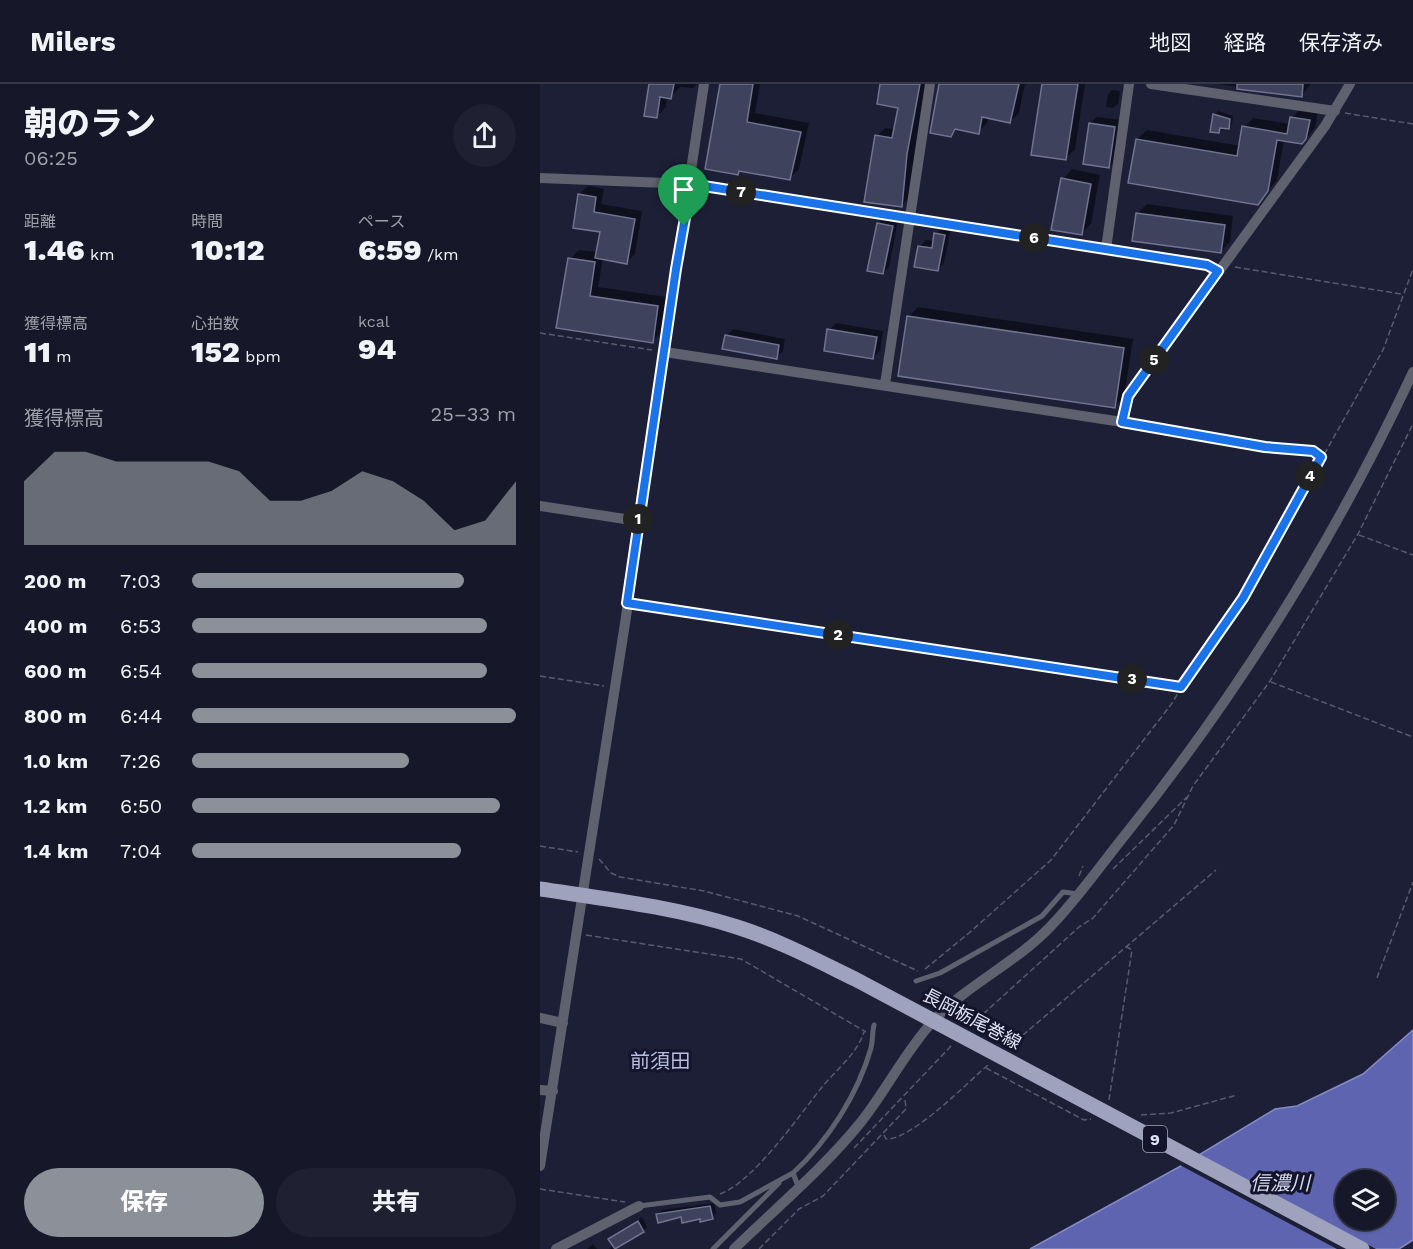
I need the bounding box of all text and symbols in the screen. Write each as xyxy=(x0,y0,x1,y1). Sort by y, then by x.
text: Milers xyxy=(30,25,116,58)
text: 地図 xyxy=(1149,30,1191,55)
text: 経路 xyxy=(1224,30,1266,55)
text: 保存済み xyxy=(1299,30,1383,55)
text: 朝のラン xyxy=(24,104,156,143)
button: share xyxy=(453,104,516,167)
text: 06:25 xyxy=(24,146,78,170)
pin xyxy=(658,164,709,226)
icon: arrive xyxy=(667,173,700,206)
pin: 7 xyxy=(726,177,756,207)
text: 7 xyxy=(736,182,746,201)
text: 距離 xyxy=(24,212,56,231)
text: 時間 xyxy=(191,212,223,231)
text: ペース xyxy=(358,212,405,231)
pin: 6 xyxy=(1019,223,1049,253)
text: 6 xyxy=(1029,228,1039,247)
text: 1.46 xyxy=(24,232,85,267)
text: 10:12 xyxy=(191,232,264,267)
text: 6:59 xyxy=(358,232,422,267)
text: km xyxy=(85,245,114,264)
text: /km xyxy=(422,245,458,264)
text: kcal xyxy=(358,312,390,331)
text: 獲得標高 xyxy=(24,314,88,333)
text: 心拍数 xyxy=(191,314,239,333)
text: 94 xyxy=(358,331,396,366)
text: 11 xyxy=(24,334,51,369)
text: 152 xyxy=(191,334,240,369)
pin: 5 xyxy=(1139,345,1169,375)
text: m xyxy=(51,347,71,366)
text: bpm xyxy=(240,347,281,366)
text: 5 xyxy=(1149,350,1159,369)
text: 25–33 m xyxy=(431,402,516,426)
text: 獲得標高 xyxy=(24,406,104,430)
pin: 4 xyxy=(1295,461,1325,491)
text: 4 xyxy=(1305,466,1315,485)
pin: 1 xyxy=(623,504,653,534)
text: 1 xyxy=(635,509,641,528)
text: 200 m xyxy=(24,569,86,593)
text: 7:03 xyxy=(120,569,161,593)
text: 400 m xyxy=(24,614,87,638)
text: 6:53 xyxy=(120,614,161,638)
pin: 2 xyxy=(823,620,853,650)
text: 2 xyxy=(833,625,843,644)
text: 600 m xyxy=(24,659,87,683)
text: 6:54 xyxy=(120,659,162,683)
pin: 3 xyxy=(1117,664,1147,694)
text: 3 xyxy=(1127,669,1137,688)
text: 800 m xyxy=(24,704,87,728)
text: 6:44 xyxy=(120,704,163,728)
text: 1.0 km xyxy=(24,749,88,773)
text: 7:26 xyxy=(120,749,161,773)
text: 1.2 km xyxy=(24,794,87,818)
text: 6:50 xyxy=(120,794,162,818)
text: 1.4 km xyxy=(24,839,88,863)
text: 7:04 xyxy=(120,839,162,863)
street label: 長岡栃尾巻線 xyxy=(920,984,1025,1053)
district label: 前須田 xyxy=(630,1049,690,1073)
road number: 9 xyxy=(1143,1126,1167,1152)
button: 保存 xyxy=(24,1168,264,1237)
button: 共有 xyxy=(276,1168,516,1237)
map controls xyxy=(1335,1170,1395,1230)
button: layers xyxy=(1335,1170,1395,1230)
water label: 信濃川 xyxy=(1250,1171,1312,1195)

